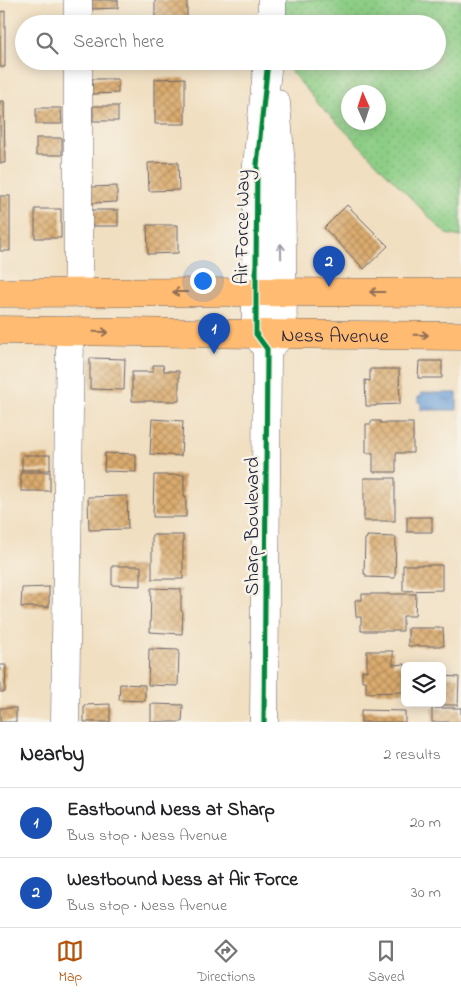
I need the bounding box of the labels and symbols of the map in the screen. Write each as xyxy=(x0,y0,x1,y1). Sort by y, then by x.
north arrow xyxy=(341,85,386,130)
street label: Air Force Way xyxy=(228,169,259,285)
one-way arrow xyxy=(277,243,286,259)
pin: 2 xyxy=(313,246,345,287)
your location xyxy=(190,268,216,294)
one-way arrow xyxy=(172,287,188,297)
one-way arrow xyxy=(370,287,386,297)
pin: 1 xyxy=(198,313,230,354)
street label: Ness Avenue xyxy=(281,322,389,352)
one-way arrow xyxy=(92,327,109,337)
one-way arrow xyxy=(412,330,429,340)
street label: Sharp Boulevard xyxy=(239,457,268,595)

